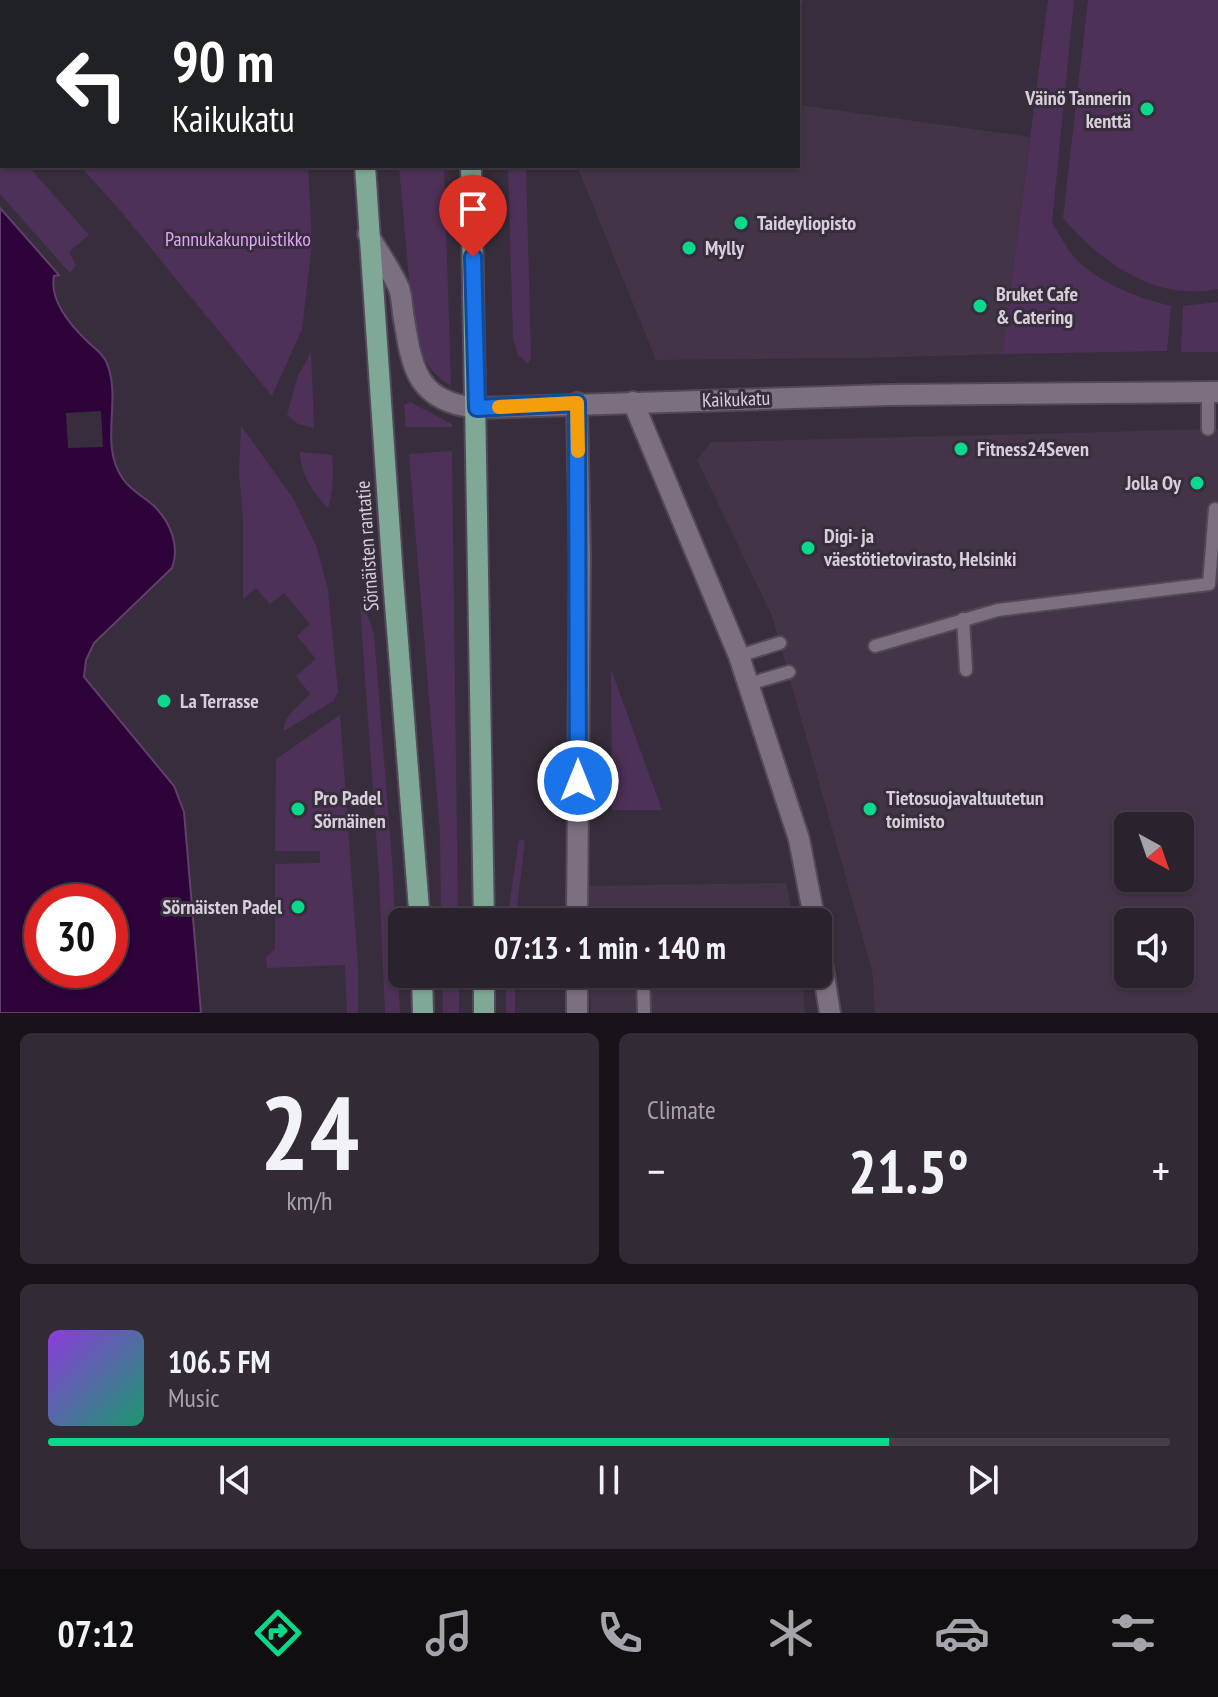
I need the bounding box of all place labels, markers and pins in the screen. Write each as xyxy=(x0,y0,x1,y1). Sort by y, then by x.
place label: Väinö Tannerin kenttä xyxy=(1024,85,1131,134)
marker: Väinö Tannerin kenttä xyxy=(1138,100,1156,118)
pin xyxy=(439,175,507,257)
place label: Taideyliopisto xyxy=(757,210,856,236)
marker: Taideyliopisto xyxy=(732,214,750,232)
place label: Mylly xyxy=(705,235,745,261)
marker: Mylly xyxy=(680,239,698,257)
place label: Bruket Cafe & Catering xyxy=(996,281,1078,330)
marker: Bruket Cafe & Catering xyxy=(971,297,989,315)
place label: Fitness24Seven xyxy=(977,436,1089,462)
marker: Fitness24Seven xyxy=(952,440,970,458)
place label: Jolla Oy xyxy=(1125,470,1182,496)
marker: Jolla Oy xyxy=(1188,474,1206,492)
place label: Digi- ja väestötietovirasto, Helsinki xyxy=(823,523,1017,572)
marker: Digi- ja väestötietovirasto, Helsinki xyxy=(799,539,817,557)
place label: La Terrasse xyxy=(180,688,259,714)
marker: La Terrasse xyxy=(155,692,173,710)
place label: Pro Padel Sörnäinen xyxy=(314,785,386,834)
place label: Tietosuojavaltuutetun toimisto xyxy=(886,785,1044,834)
marker: Pro Padel Sörnäinen xyxy=(289,800,307,818)
marker: Tietosuojavaltuutetun toimisto xyxy=(861,800,879,818)
place label: Sörnäisten Padel xyxy=(163,894,282,920)
marker: Sörnäisten Padel xyxy=(289,898,307,916)

